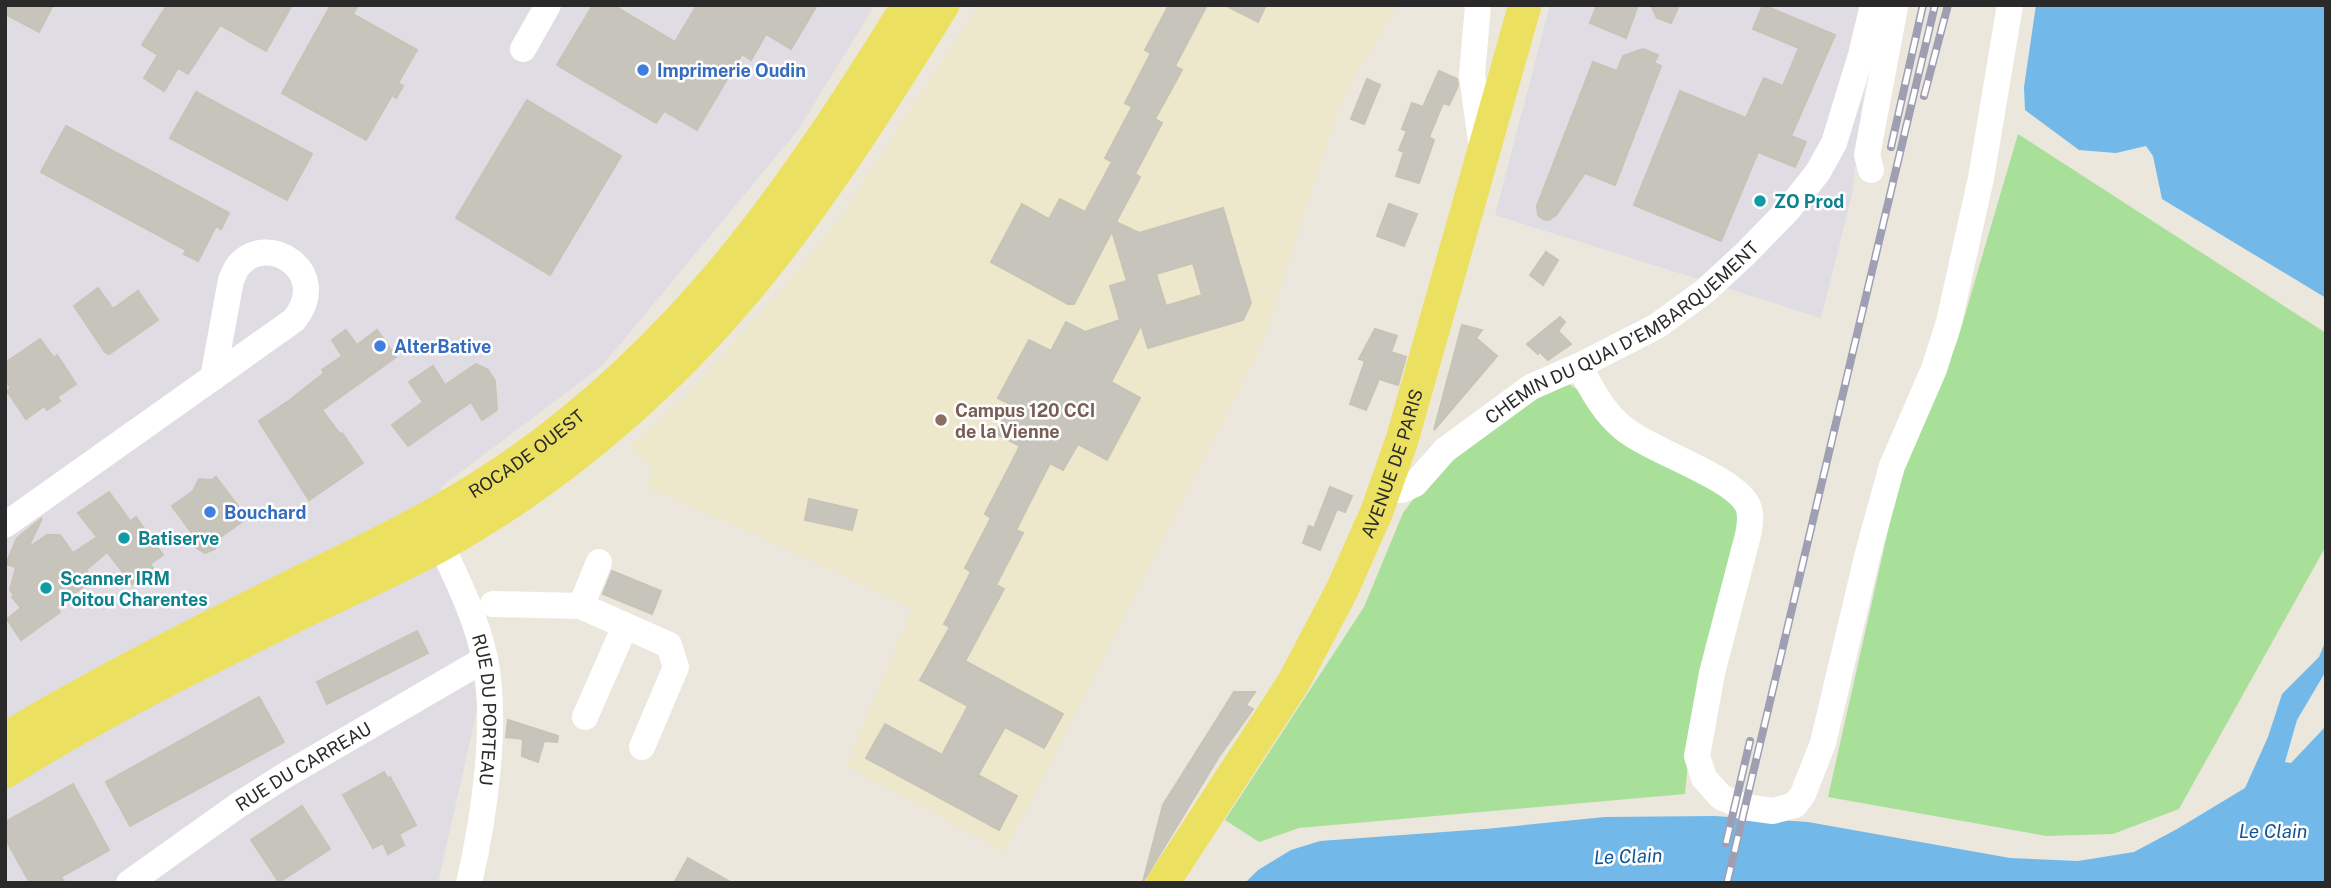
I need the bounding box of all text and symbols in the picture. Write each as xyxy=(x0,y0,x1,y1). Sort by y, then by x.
place label: Imprimerie Oudin xyxy=(657,60,806,81)
marker: Imprimerie Oudin xyxy=(635,62,651,78)
place label: ZO Prod xyxy=(1774,191,1844,212)
marker: ZO Prod xyxy=(1752,193,1768,209)
street label: CHEMIN DU QUAI D’EMBARQUEMENT xyxy=(1481,236,1763,428)
place label: AlterBative xyxy=(394,336,491,357)
marker: AlterBative xyxy=(372,338,388,354)
street label: AVENUE DE PARIS xyxy=(1356,386,1426,541)
place label: Campus 120 CCI de la Vienne xyxy=(955,400,1095,442)
street label: ROCADE OUEST xyxy=(465,405,589,502)
marker: Campus 120 CCI de la Vienne xyxy=(933,412,949,428)
place label: Bouchard xyxy=(224,502,306,523)
marker: Bouchard xyxy=(202,504,218,520)
place label: Batiserve xyxy=(138,528,219,549)
marker: Batiserve xyxy=(116,530,132,546)
place label: Scanner IRM Poitou Charentes xyxy=(60,568,208,610)
marker: Scanner IRM Poitou Charentes xyxy=(38,580,54,596)
street label: RUE DU PORTEAU xyxy=(468,631,501,787)
street label: RUE DU CARREAU xyxy=(231,717,375,815)
water label: Le Clain xyxy=(2239,820,2307,842)
water label: Le Clain xyxy=(1593,844,1663,868)

